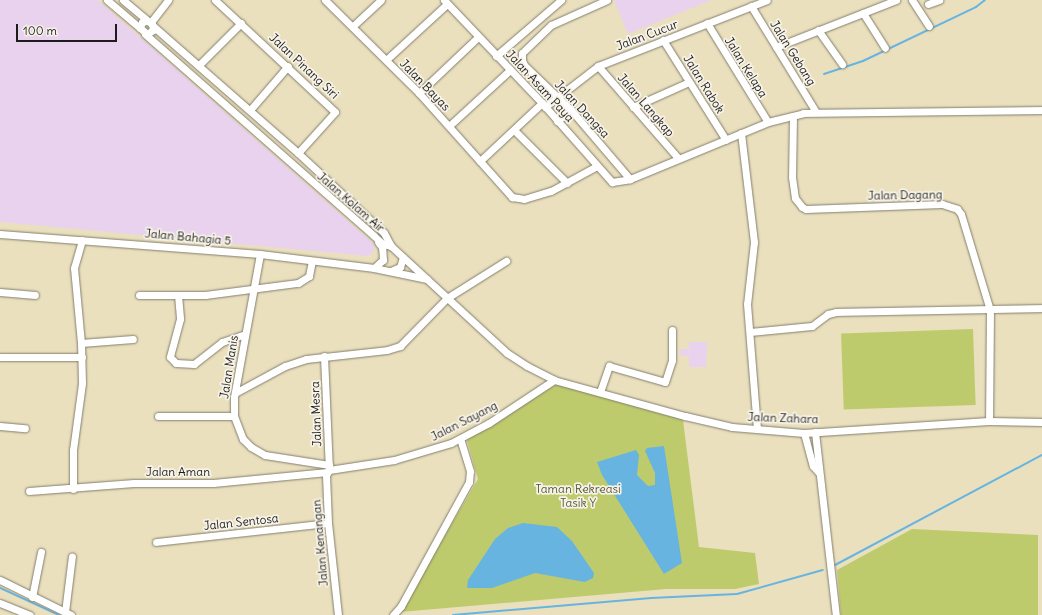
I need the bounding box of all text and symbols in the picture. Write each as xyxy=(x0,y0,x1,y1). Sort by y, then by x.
scale bar xyxy=(18,16,119,42)
street label: Jalan Cucur xyxy=(614,17,680,53)
street label: Jalan Gebang xyxy=(767,18,819,88)
text: 100 m xyxy=(23,23,57,38)
street label: Jalan Pinang Siri xyxy=(266,30,342,102)
street label: Jalan Kelapa xyxy=(722,34,770,100)
street label: Jalan Asam Paya xyxy=(503,47,577,125)
street label: Jalan Rabok xyxy=(680,52,728,116)
street label: Jalan Bayas xyxy=(397,56,453,114)
street label: Jalan Langkap xyxy=(615,70,677,140)
street label: Jalan Dangsa xyxy=(552,77,612,141)
street label: Jalan Kolam Air xyxy=(314,169,388,235)
street label: Jalan Dagang xyxy=(867,187,943,203)
street label: Jalan Bahagia 5 xyxy=(144,226,232,248)
street label: Jalan Manis xyxy=(217,334,241,400)
street label: Jalan Mesra xyxy=(308,381,324,447)
street label: Jalan Sayang xyxy=(428,398,500,444)
street label: Jalan Zahara xyxy=(747,410,819,426)
street label: Jalan Aman xyxy=(146,465,210,479)
park label: Taman Rekreasi Tasik Y xyxy=(535,482,621,510)
street label: Jalan Kenangan xyxy=(309,499,331,587)
street label: Jalan Sentosa xyxy=(203,511,279,533)

